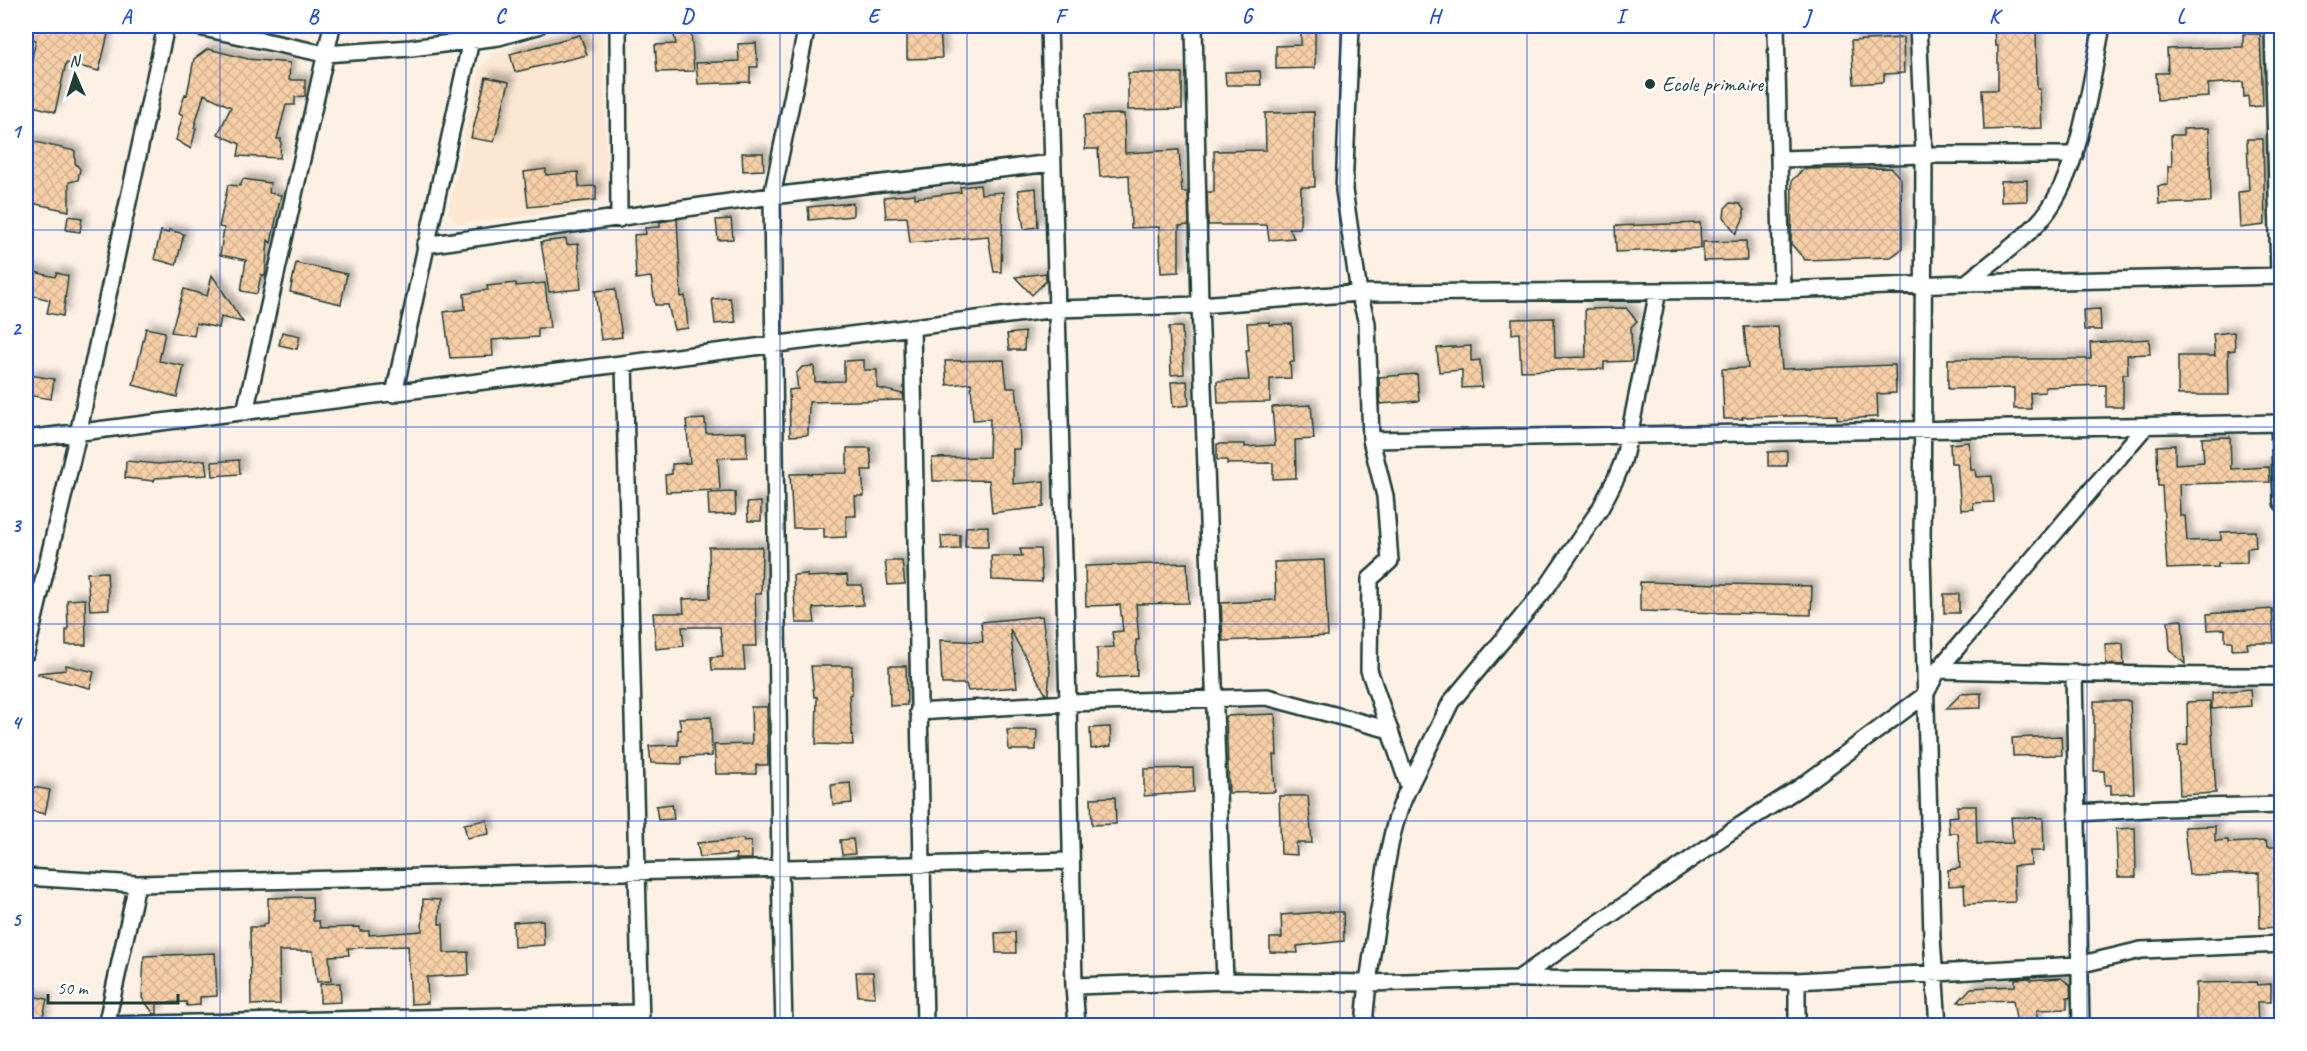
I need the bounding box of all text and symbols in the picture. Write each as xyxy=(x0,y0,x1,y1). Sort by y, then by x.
text: A xyxy=(121,4,133,29)
text: B xyxy=(308,4,320,29)
text: C xyxy=(495,4,507,29)
text: D xyxy=(681,4,695,29)
text: E xyxy=(868,4,882,29)
text: F xyxy=(1055,4,1069,29)
text: G xyxy=(1242,4,1255,29)
text: H xyxy=(1428,4,1443,29)
text: I xyxy=(1616,4,1629,29)
text: J xyxy=(1802,4,1814,29)
text: K xyxy=(1989,4,2003,29)
text: L xyxy=(2177,4,2187,29)
north arrow xyxy=(45,45,105,105)
text: N xyxy=(69,51,83,71)
place label: Ecole primaire xyxy=(1662,71,1764,97)
marker: Ecole primaire xyxy=(1643,77,1657,91)
text: 1 xyxy=(12,119,23,144)
text: 2 xyxy=(12,316,23,341)
text: 3 xyxy=(12,513,23,538)
text: 4 xyxy=(12,710,24,735)
text: 5 xyxy=(12,907,23,932)
scale bar xyxy=(48,967,178,1005)
text: 50 m xyxy=(57,977,90,999)

